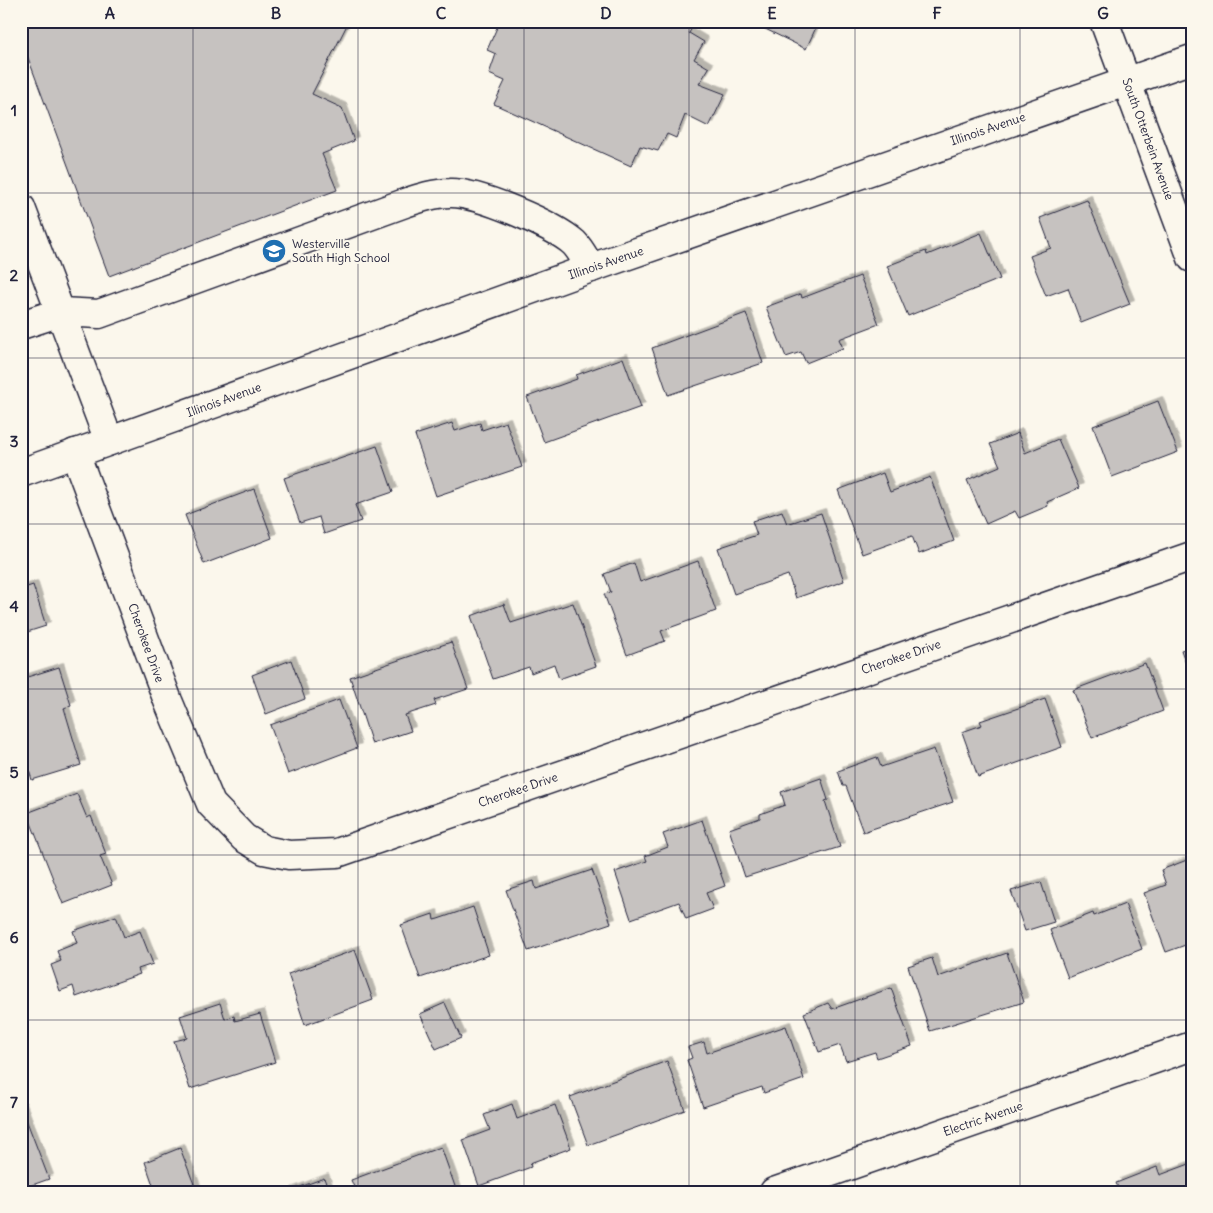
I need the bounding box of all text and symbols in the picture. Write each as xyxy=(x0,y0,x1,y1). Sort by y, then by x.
text: A xyxy=(105,3,115,23)
text: B xyxy=(271,3,282,23)
text: C xyxy=(436,3,447,23)
text: D xyxy=(600,3,612,23)
text: E xyxy=(767,3,777,23)
text: F xyxy=(932,3,942,23)
text: G xyxy=(1097,3,1109,23)
street label: South Otterbein Avenue xyxy=(1119,76,1178,202)
text: 1 xyxy=(11,100,17,120)
street label: Illinois Avenue xyxy=(948,109,1027,148)
place label: Westerville South High School xyxy=(292,236,390,265)
school or university icon: Westerville South High School xyxy=(261,238,287,264)
street label: Illinois Avenue xyxy=(566,243,645,282)
text: 2 xyxy=(10,265,19,285)
street label: Illinois Avenue xyxy=(185,379,263,420)
text: 3 xyxy=(9,431,19,451)
text: 4 xyxy=(9,596,19,616)
street label: Cherokee Drive xyxy=(125,601,168,684)
street label: Cherokee Drive xyxy=(859,636,943,677)
text: 5 xyxy=(9,762,19,782)
street label: Cherokee Drive xyxy=(476,769,560,810)
text: 6 xyxy=(9,927,19,947)
text: 7 xyxy=(10,1092,18,1112)
street label: Electric Avenue xyxy=(941,1098,1025,1139)

